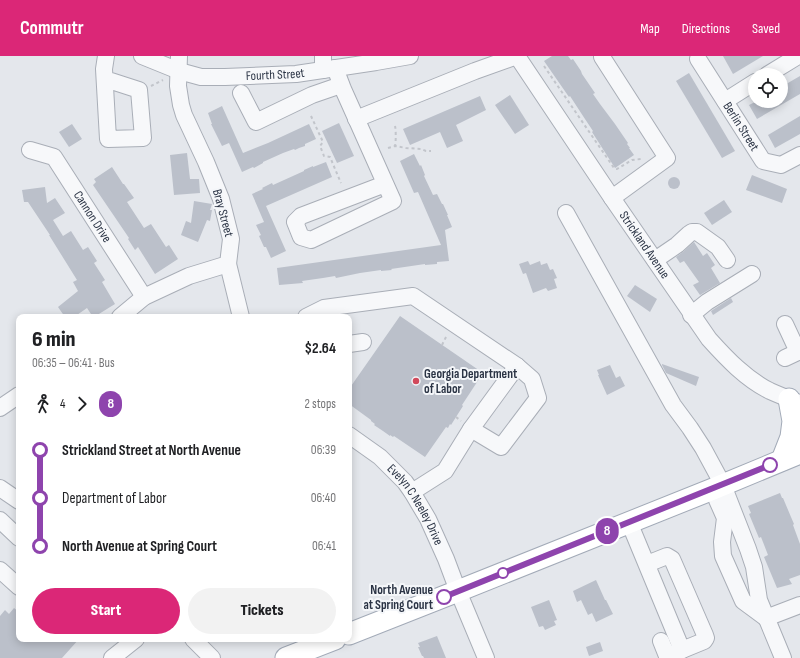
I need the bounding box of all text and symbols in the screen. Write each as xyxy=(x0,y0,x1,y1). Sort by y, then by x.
text: Commutr xyxy=(20,17,84,40)
text: Map xyxy=(640,20,660,37)
text: Directions xyxy=(682,20,730,37)
text: Saved xyxy=(752,20,780,37)
street label: Fourth Street xyxy=(246,65,306,84)
map controls xyxy=(748,68,788,108)
button: locate xyxy=(748,68,788,108)
street label: Berlin Street xyxy=(719,99,763,154)
street label: Bray Street xyxy=(209,187,237,239)
street label: Cannon Drive xyxy=(70,188,115,245)
street label: Strickland Avenue xyxy=(616,208,673,282)
text: 6 min xyxy=(32,326,76,353)
text: $2.64 xyxy=(304,339,336,358)
text: 06:35 – 06:41 · Bus xyxy=(32,355,115,371)
place label: Georgia Department of Labor xyxy=(424,366,518,397)
marker: Georgia Department of Labor xyxy=(411,376,421,386)
icon: walk xyxy=(32,393,54,415)
icon: forward xyxy=(71,393,93,415)
text: 8 xyxy=(107,395,114,412)
text: 4 xyxy=(60,396,65,412)
text: 2 stops xyxy=(305,396,336,412)
text: Strickland Street at North Avenue xyxy=(62,441,241,460)
text: 06:39 xyxy=(311,442,336,458)
unlabelled marker xyxy=(762,457,778,473)
street label: Evelyn C Neeley Drive xyxy=(384,461,447,548)
text: Department of Labor xyxy=(62,489,167,508)
text: 06:40 xyxy=(311,490,336,506)
line badge: 8 xyxy=(594,518,620,544)
text: 8 xyxy=(604,522,610,539)
text: North Avenue at Spring Court xyxy=(62,537,217,556)
text: 06:41 xyxy=(312,538,336,554)
unlabelled marker xyxy=(497,567,509,579)
place label: North Avenue at Spring Court xyxy=(363,582,434,613)
button: Start xyxy=(32,588,180,634)
button: Tickets xyxy=(188,588,336,634)
marker: North Avenue at Spring Court xyxy=(436,589,452,605)

